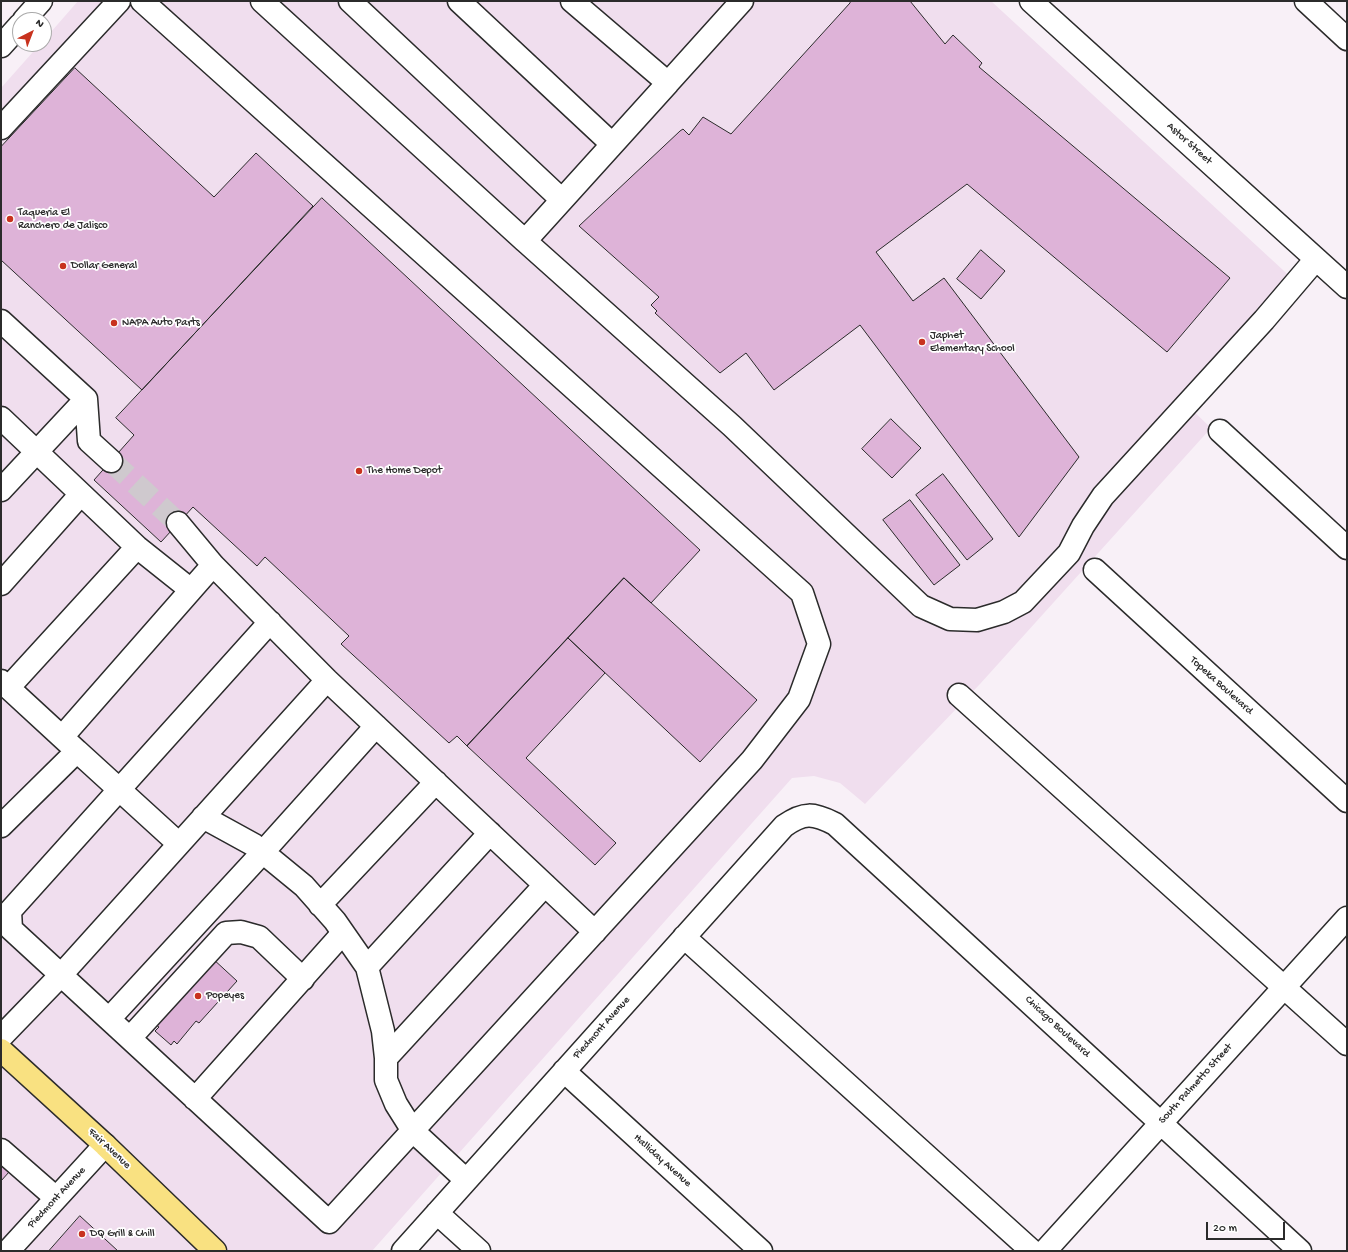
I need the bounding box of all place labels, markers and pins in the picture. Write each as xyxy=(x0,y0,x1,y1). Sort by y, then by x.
place label: Taqueria El Ranchero de Jalisco xyxy=(18,206,108,232)
marker: Taqueria El Ranchero de Jalisco xyxy=(5,214,15,224)
place label: Dollar General xyxy=(71,259,137,273)
marker: Dollar General xyxy=(58,261,68,271)
place label: NAPA Auto Parts xyxy=(122,316,200,330)
marker: NAPA Auto Parts xyxy=(109,318,119,328)
place label: Japhet Elementary School xyxy=(930,329,1015,355)
marker: Japhet Elementary School xyxy=(917,337,927,347)
place label: The Home Depot xyxy=(367,464,442,478)
marker: The Home Depot xyxy=(354,466,364,476)
place label: Popeyes xyxy=(206,989,244,1003)
marker: Popeyes xyxy=(193,991,203,1001)
place label: DQ Grill & Chill xyxy=(90,1227,155,1241)
marker: DQ Grill & Chill xyxy=(77,1229,87,1239)

